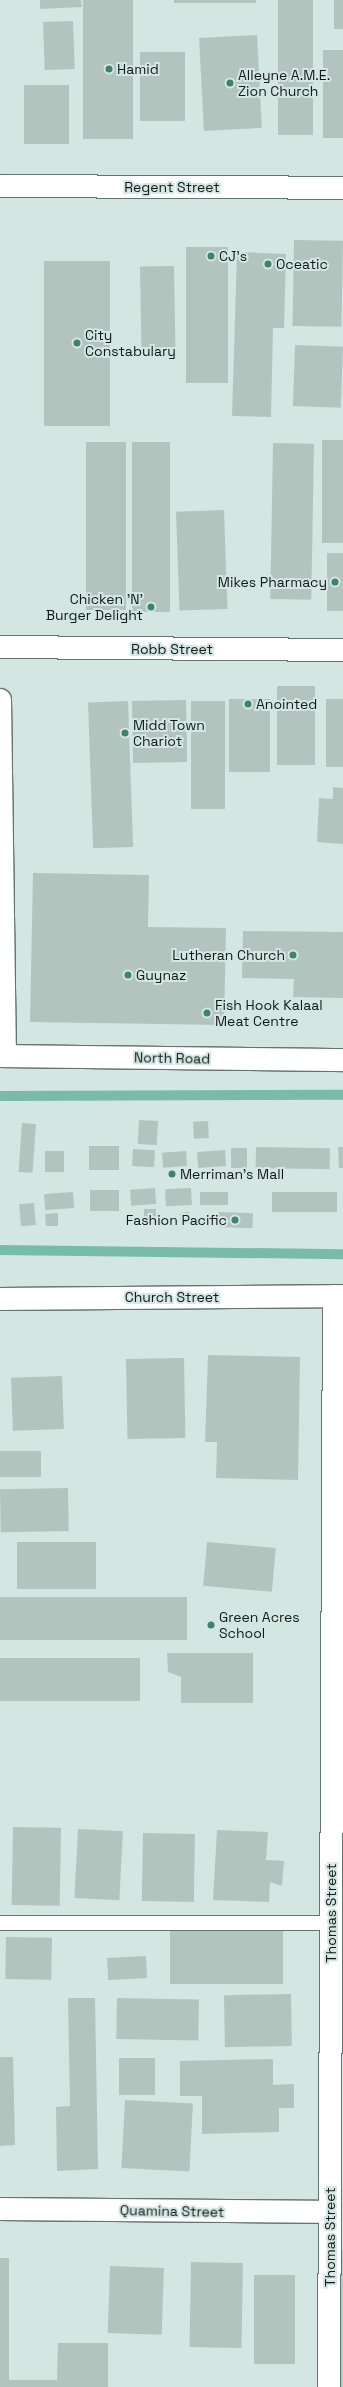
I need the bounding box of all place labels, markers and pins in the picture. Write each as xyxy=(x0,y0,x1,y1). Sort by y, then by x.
place label: Hamid xyxy=(117,61,159,77)
marker: Hamid xyxy=(104,64,114,74)
place label: Alleyne A.M.E. Zion Church xyxy=(238,67,330,100)
marker: Alleyne A.M.E. Zion Church xyxy=(225,78,235,88)
place label: CJ's xyxy=(219,248,247,264)
marker: CJ's xyxy=(206,251,216,261)
place label: Oceatic xyxy=(276,256,328,272)
marker: Oceatic xyxy=(263,259,273,269)
place label: City Constabulary xyxy=(85,327,176,360)
marker: City Constabulary xyxy=(72,338,82,348)
place label: Mikes Pharmacy xyxy=(218,574,327,590)
marker: Mikes Pharmacy xyxy=(330,577,340,587)
place label: Chicken 'N' Burger Delight xyxy=(46,591,143,624)
marker: Chicken 'N' Burger Delight xyxy=(146,602,156,612)
place label: Anointed xyxy=(256,696,317,712)
marker: Anointed xyxy=(243,699,253,709)
place label: Midd Town Chariot xyxy=(133,717,205,750)
marker: Midd Town Chariot xyxy=(120,728,130,738)
place label: Lutheran Church xyxy=(172,947,285,963)
marker: Lutheran Church xyxy=(288,950,298,960)
place label: Guynaz xyxy=(136,967,186,983)
marker: Guynaz xyxy=(123,970,133,980)
place label: Fish Hook Kalaal Meat Centre xyxy=(215,997,323,1030)
marker: Fish Hook Kalaal Meat Centre xyxy=(202,1008,212,1018)
place label: Merriman's Mall xyxy=(180,1166,284,1182)
marker: Merriman's Mall xyxy=(167,1169,177,1179)
place label: Fashion Pacific xyxy=(126,1212,227,1228)
marker: Fashion Pacific xyxy=(230,1215,240,1225)
place label: Green Acres School xyxy=(219,1609,300,1642)
marker: Green Acres School xyxy=(206,1620,216,1630)

